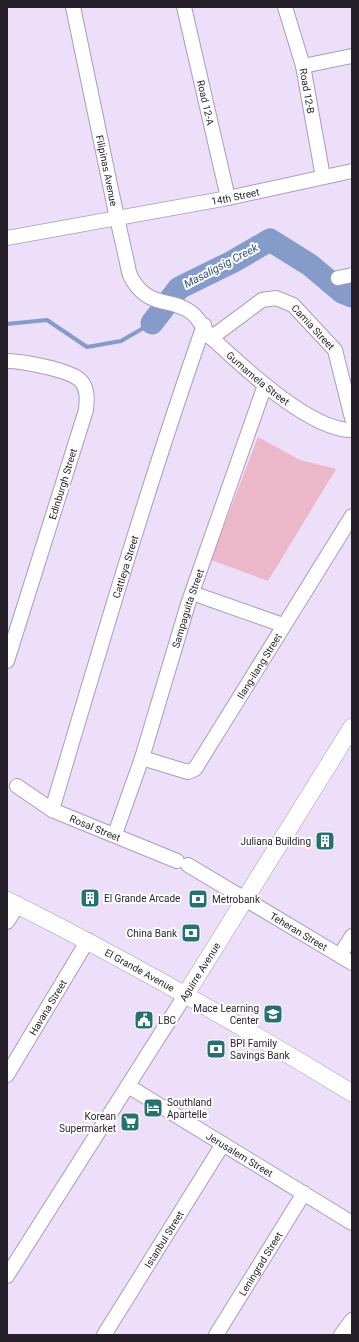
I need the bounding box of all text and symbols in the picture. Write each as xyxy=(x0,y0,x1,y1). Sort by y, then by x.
street label: Road 12-B xyxy=(298,67,317,114)
street label: Road 12-A xyxy=(195,79,217,127)
street label: Filipinas Avenue xyxy=(94,134,120,207)
street label: 14th Street xyxy=(210,186,260,206)
water label: Masaligsig Creek xyxy=(182,241,261,291)
street label: Camia Street xyxy=(290,302,337,352)
street label: Gumamela Street xyxy=(225,349,292,407)
street label: Edinburgh Street xyxy=(47,447,79,521)
street label: Cattleya Street xyxy=(110,534,140,600)
street label: Sampaguita Street xyxy=(170,567,205,649)
street label: Ilang-ilang Street xyxy=(235,631,283,701)
street label: Rosal Street xyxy=(68,812,122,843)
building icon: Juliana Building xyxy=(314,830,336,852)
place label: Juliana Building xyxy=(240,836,311,847)
building icon: El Grande Arcade xyxy=(79,887,101,909)
bank icon: Metrobank xyxy=(187,888,209,910)
place label: El Grande Arcade xyxy=(104,893,180,904)
place label: Metrobank xyxy=(212,894,261,905)
street label: Teheran Street xyxy=(268,910,329,952)
bank icon: China Bank xyxy=(180,922,202,944)
place label: China Bank xyxy=(127,928,178,939)
street label: Aguirre Avenue xyxy=(178,941,222,1003)
street label: El Grande Avenue xyxy=(103,946,177,993)
street label: Havana Street xyxy=(27,978,68,1037)
place label: Mace Learning Center xyxy=(193,1003,260,1026)
school or university icon: Mace Learning Center xyxy=(262,1003,284,1025)
public building icon: LBC xyxy=(133,1009,155,1031)
place label: LBC xyxy=(158,1015,177,1026)
bank icon: BPI Family Savings Bank xyxy=(205,1038,227,1060)
place label: BPI Family Savings Bank xyxy=(230,1038,291,1061)
hotel icon: Southland Apartelle xyxy=(142,1097,164,1119)
place label: Southland Apartelle xyxy=(167,1097,212,1120)
place label: Korean Supermarket xyxy=(59,1111,116,1134)
supermarket icon: Korean Supermarket xyxy=(119,1111,141,1133)
street label: Jerusalem Street xyxy=(205,1130,275,1179)
street label: Istanbul Street xyxy=(142,1209,186,1269)
street label: Leningrad Street xyxy=(236,1230,284,1298)

